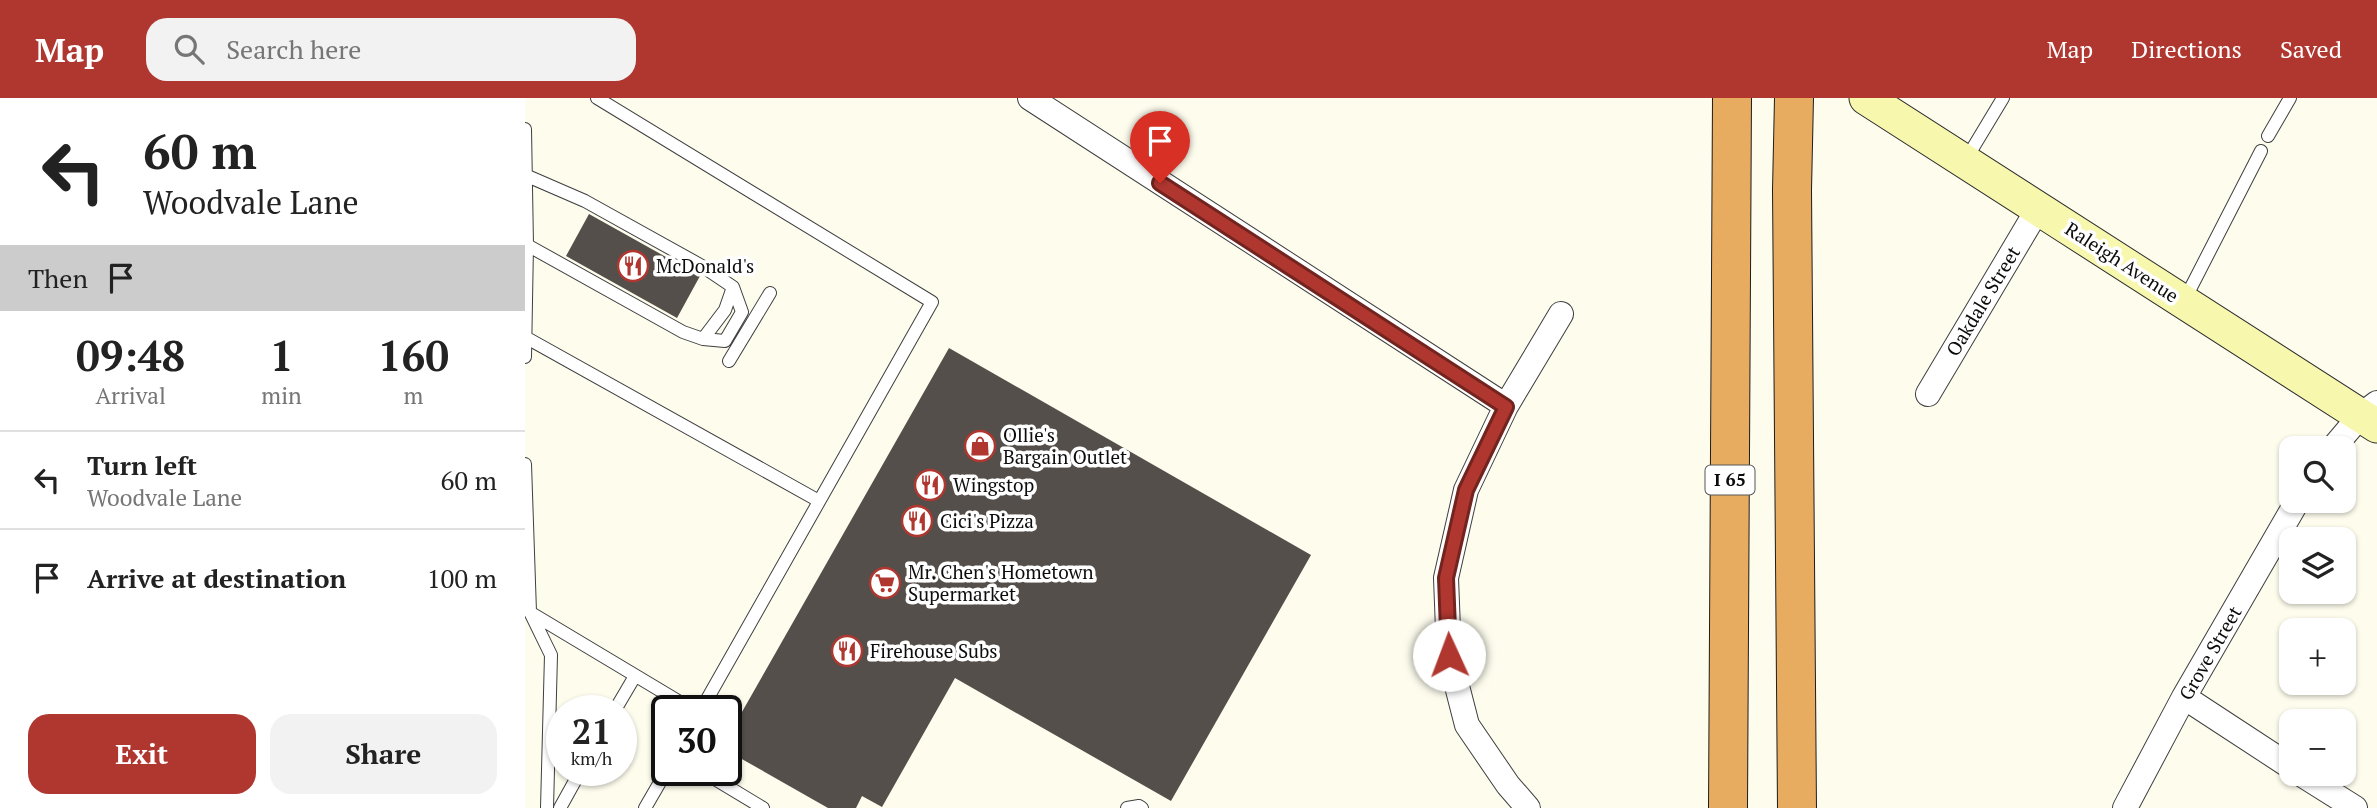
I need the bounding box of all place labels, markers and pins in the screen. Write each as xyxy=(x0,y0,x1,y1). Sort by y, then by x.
pin xyxy=(1130,111,1190,183)
restaurant icon: McDonald's xyxy=(616,249,650,283)
place label: McDonald's xyxy=(656,253,754,278)
place label: Ollie's Bargain Outlet xyxy=(1003,422,1127,469)
shop icon: Ollie's Bargain Outlet xyxy=(963,429,997,463)
restaurant icon: Wingstop xyxy=(913,468,947,502)
place label: Wingstop xyxy=(953,472,1034,497)
restaurant icon: Cici's Pizza xyxy=(900,504,934,538)
place label: Cici's Pizza xyxy=(940,508,1034,533)
place label: Mr. Chen's Hometown Supermarket xyxy=(908,559,1094,606)
supermarket icon: Mr. Chen's Hometown Supermarket xyxy=(868,566,902,600)
restaurant icon: Firehouse Subs xyxy=(830,634,864,668)
place label: Firehouse Subs xyxy=(870,638,998,663)

